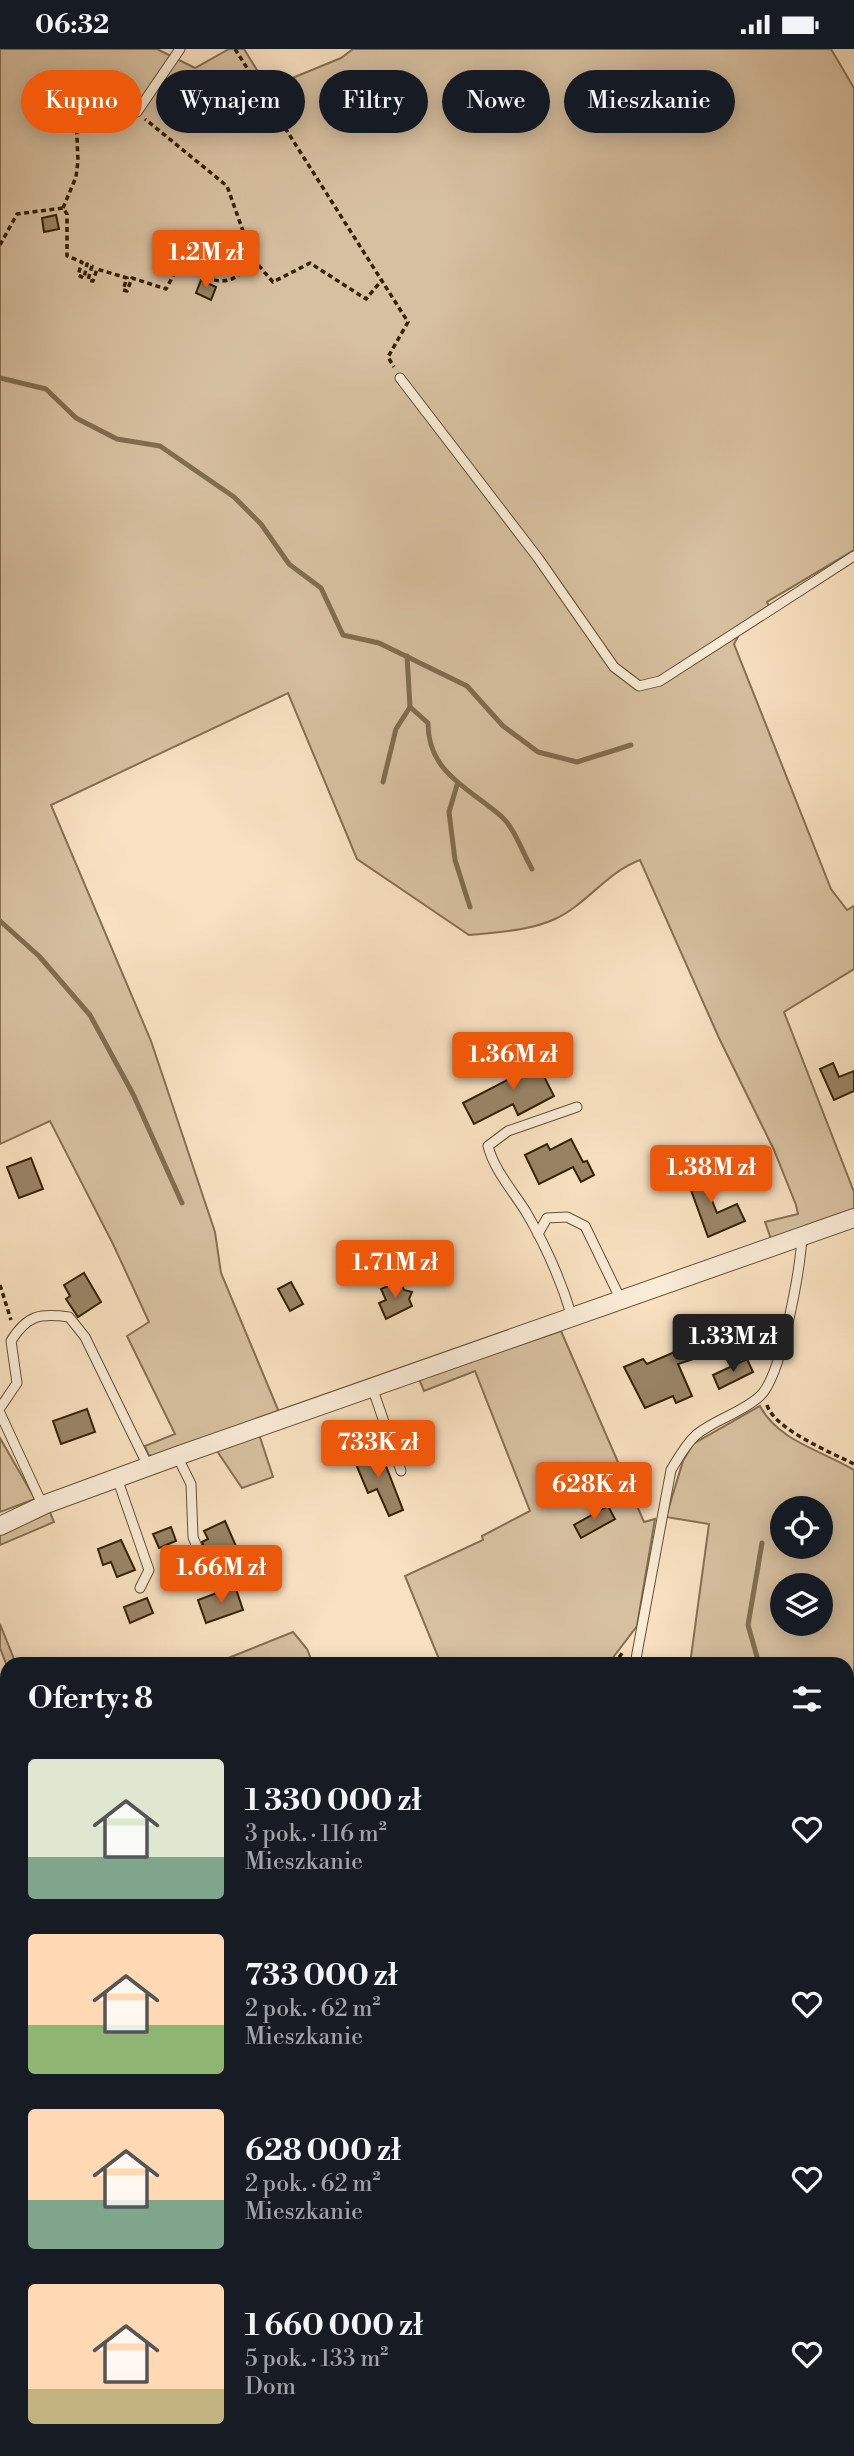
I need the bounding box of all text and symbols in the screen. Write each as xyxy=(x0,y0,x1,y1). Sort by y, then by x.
text: 06:32 xyxy=(35,9,109,41)
chip: Kupno xyxy=(21,70,142,133)
chip: Wynajem xyxy=(156,70,305,133)
chip: Filtry xyxy=(319,70,428,133)
chip: Nowe xyxy=(442,70,550,133)
chip: Mieszkanie xyxy=(564,70,735,133)
pin: 1.2M zł xyxy=(141,231,271,290)
text: 1.2M zł xyxy=(168,239,244,267)
pin: 1.36M zł xyxy=(441,1033,585,1092)
text: 1.36M zł xyxy=(468,1041,558,1069)
pin: 1.38M zł xyxy=(639,1145,783,1205)
text: 1.38M zł xyxy=(666,1154,756,1182)
pin: 1.71M zł xyxy=(323,1241,467,1300)
text: 1.71M zł xyxy=(352,1249,438,1277)
pin: 1.33M zł xyxy=(661,1315,805,1374)
text: 1.33M zł xyxy=(689,1323,777,1351)
pin: 733K zł xyxy=(313,1421,443,1480)
text: 733K zł xyxy=(337,1429,419,1457)
pin: 628K zł xyxy=(529,1463,659,1522)
text: 628K zł xyxy=(552,1471,636,1499)
map controls xyxy=(770,1496,833,1636)
button: locate xyxy=(770,1496,833,1559)
pin: 1.66M zł xyxy=(149,1545,293,1605)
text: 1.66M zł xyxy=(176,1554,266,1582)
button: layers xyxy=(770,1573,833,1636)
text: Oferty: 8 xyxy=(28,1680,153,1718)
icon: filters xyxy=(788,1680,826,1718)
text: 1 330 000 zł xyxy=(245,1782,421,1820)
icon: home xyxy=(84,1787,168,1871)
icon: heart xyxy=(788,1810,826,1848)
text: 3 pok. · 116 m² xyxy=(245,1820,387,1848)
text: Mieszkanie xyxy=(245,1848,363,1876)
text: 733 000 zł xyxy=(245,1957,398,1995)
icon: home xyxy=(84,1962,168,2046)
icon: heart xyxy=(788,1985,826,2023)
text: 2 pok. · 62 m² xyxy=(245,1995,381,2023)
text: Mieszkanie xyxy=(245,2023,363,2051)
text: 628 000 zł xyxy=(245,2132,401,2170)
icon: home xyxy=(84,2137,168,2221)
icon: heart xyxy=(788,2160,826,2198)
text: 2 pok. · 62 m² xyxy=(245,2170,381,2198)
text: Mieszkanie xyxy=(245,2198,363,2226)
text: 1 660 000 zł xyxy=(245,2307,423,2345)
icon: home xyxy=(84,2312,168,2396)
icon: heart xyxy=(788,2335,826,2373)
text: 5 pok. · 133 m² xyxy=(245,2345,388,2373)
text: Dom xyxy=(245,2373,296,2401)

